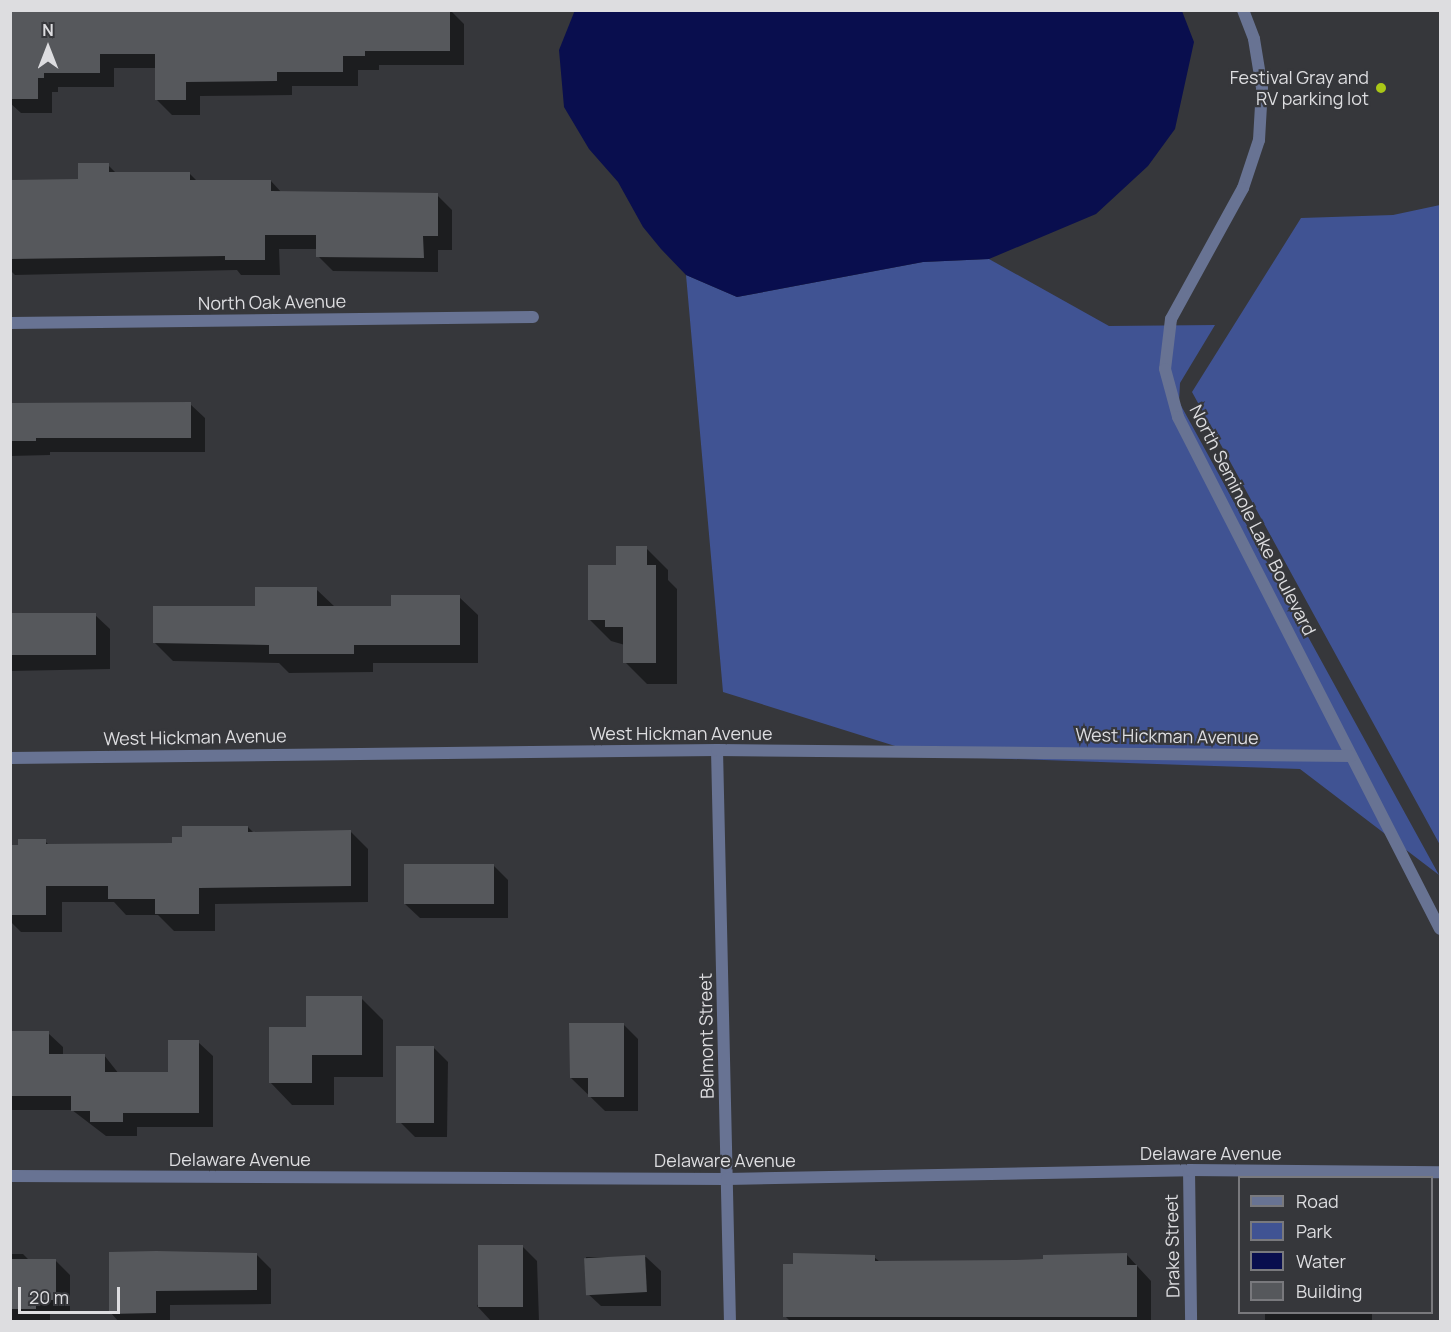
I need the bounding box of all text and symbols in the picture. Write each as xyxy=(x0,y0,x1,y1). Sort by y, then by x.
north arrow xyxy=(18,18,78,78)
text: N xyxy=(42,19,54,41)
place label: Festival Gray and RV parking lot xyxy=(1230,67,1369,110)
marker: Festival Gray and RV parking lot xyxy=(1374,81,1388,95)
street label: North Oak Avenue xyxy=(198,290,346,314)
street label: North Seminole Lake Boulevard xyxy=(1185,401,1321,639)
street label: West Hickman Avenue xyxy=(589,722,773,744)
street label: West Hickman Avenue xyxy=(1075,724,1259,748)
street label: West Hickman Avenue xyxy=(103,725,287,749)
street label: Belmont Street xyxy=(694,973,718,1099)
street label: Delaware Avenue xyxy=(1140,1142,1282,1164)
street label: Delaware Avenue xyxy=(169,1148,311,1170)
street label: Delaware Avenue xyxy=(654,1149,796,1171)
legend xyxy=(1238,1176,1433,1314)
text: Road xyxy=(1296,1189,1339,1213)
street label: Drake Street xyxy=(1160,1194,1184,1298)
text: Park xyxy=(1296,1219,1332,1243)
text: Water xyxy=(1296,1249,1346,1273)
scale bar xyxy=(21,1275,123,1313)
text: Building xyxy=(1296,1279,1362,1303)
text: 20 m xyxy=(29,1285,69,1309)

